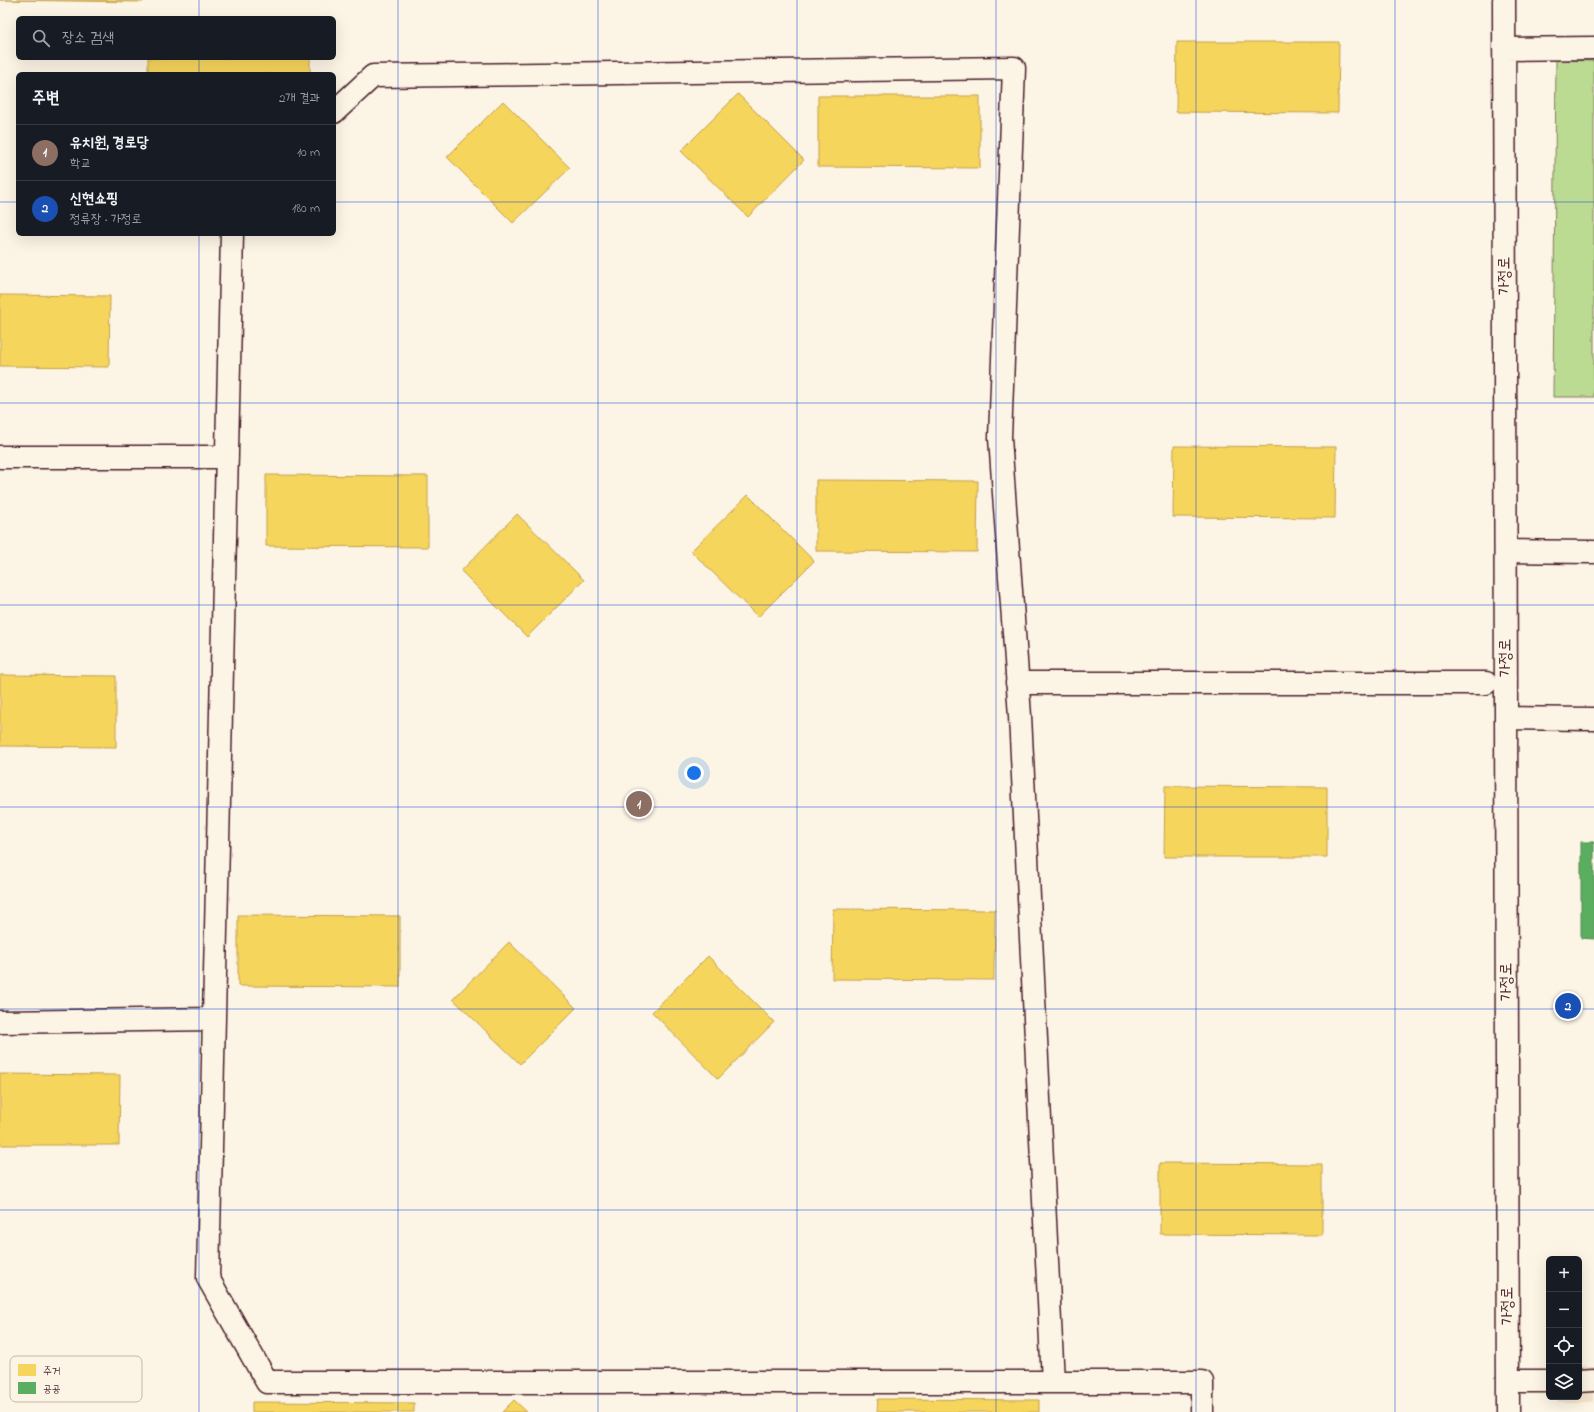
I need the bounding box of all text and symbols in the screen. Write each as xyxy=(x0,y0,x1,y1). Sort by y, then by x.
search box xyxy=(16,16,336,60)
icon: search xyxy=(30,27,52,49)
text: 장소 검색 xyxy=(62,27,114,49)
text: 주변 xyxy=(32,86,59,111)
text: 2개 결과 xyxy=(279,89,320,108)
text: 유치원, 경로당 xyxy=(70,132,149,154)
text: 1 xyxy=(43,143,47,162)
text: 10 m xyxy=(297,143,320,162)
text: 학교 xyxy=(70,154,91,173)
text: 신현쇼핑 xyxy=(70,188,118,210)
text: 2 xyxy=(42,199,48,218)
text: 180 m xyxy=(292,199,320,218)
text: 정류장 · 가정로 xyxy=(70,210,142,229)
street label: 가정로 xyxy=(1493,257,1517,295)
street label: 가정로 xyxy=(1494,639,1518,677)
your location xyxy=(684,763,704,783)
pin: 1 xyxy=(626,789,652,819)
street label: 가정로 xyxy=(1495,963,1519,1001)
pin: 2 xyxy=(1555,991,1581,1021)
map controls xyxy=(1546,1256,1582,1400)
button: + xyxy=(1546,1256,1582,1292)
street label: 가정로 xyxy=(1496,1287,1520,1325)
button: − xyxy=(1546,1292,1582,1328)
button: locate xyxy=(1546,1328,1582,1364)
legend xyxy=(10,1356,142,1402)
text: 주거 xyxy=(43,1363,61,1379)
button: layers xyxy=(1546,1364,1582,1400)
text: 공공 xyxy=(43,1381,61,1397)

